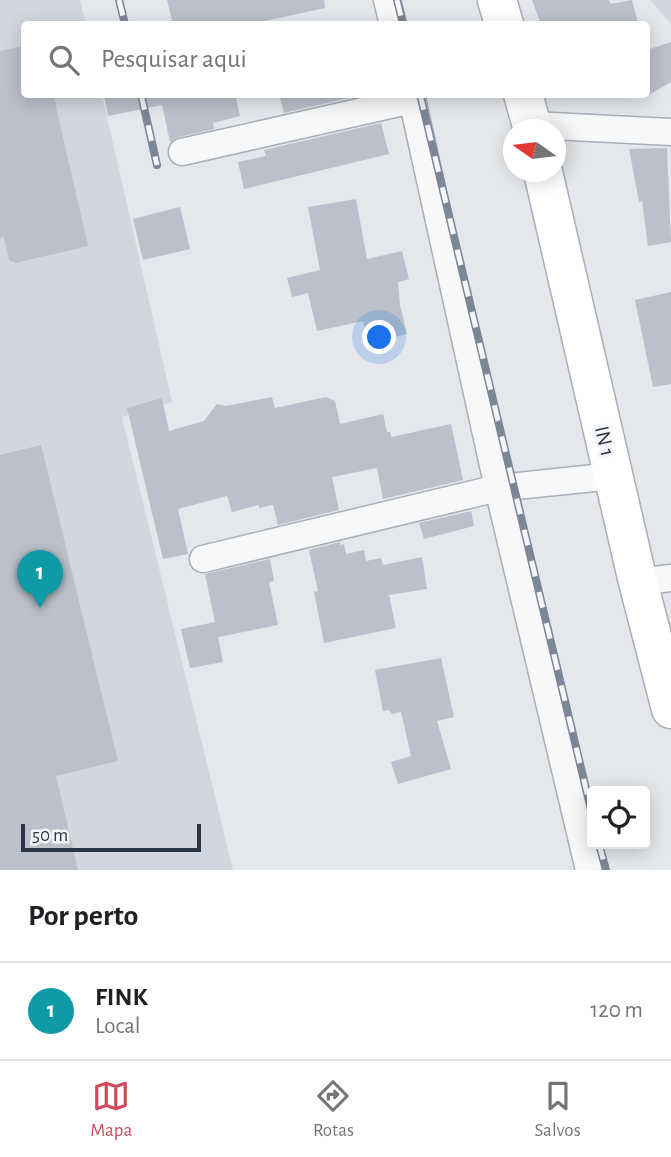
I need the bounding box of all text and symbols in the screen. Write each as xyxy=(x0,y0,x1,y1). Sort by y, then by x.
search box xyxy=(21,21,650,98)
icon: search xyxy=(45,41,83,79)
text: Pesquisar aqui xyxy=(101,46,247,72)
north arrow xyxy=(503,119,566,182)
your location xyxy=(362,320,396,354)
street label: IN 1 xyxy=(591,424,618,458)
pin: 1 xyxy=(17,550,63,608)
map controls xyxy=(587,786,650,849)
button: locate xyxy=(587,786,650,849)
scale bar xyxy=(21,821,201,853)
text: 50 m xyxy=(32,826,68,845)
text: Por perto xyxy=(28,901,138,931)
text: FINK xyxy=(95,984,148,1010)
text: 1 xyxy=(47,999,55,1022)
text: 120 m xyxy=(590,999,643,1022)
text: Local xyxy=(95,1015,140,1038)
tab: Mapa xyxy=(90,1077,132,1142)
tab: Rotas xyxy=(313,1077,354,1142)
tab: Salvos xyxy=(535,1077,581,1142)

